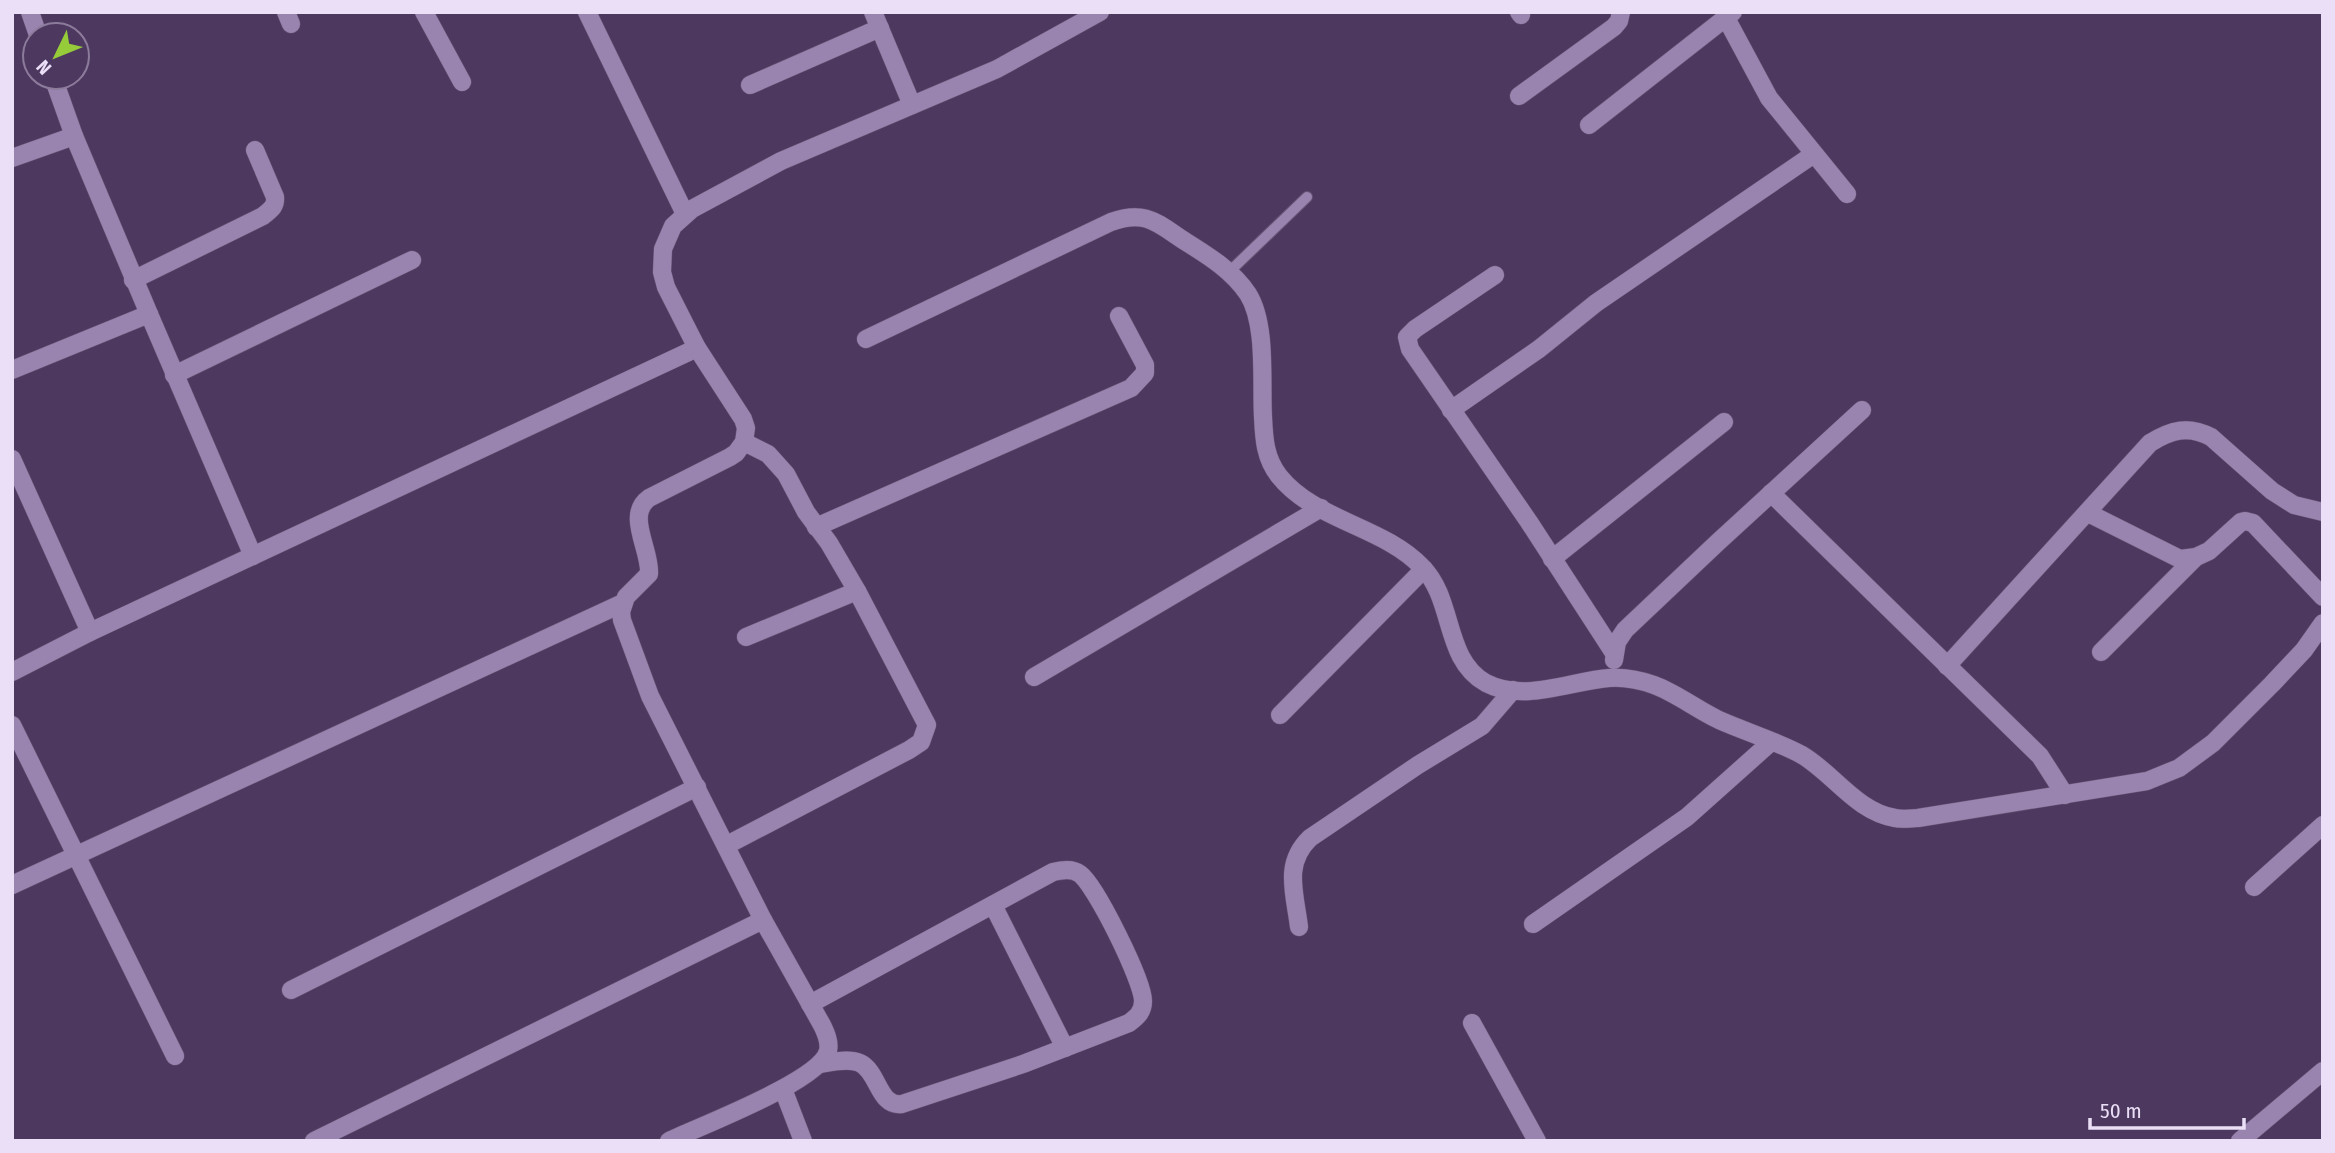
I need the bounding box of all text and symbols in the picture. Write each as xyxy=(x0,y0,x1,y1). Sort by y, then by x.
north arrow xyxy=(21,21,91,91)
text: N xyxy=(32,55,56,79)
scale bar xyxy=(2090,1086,2244,1130)
text: 50 m xyxy=(2100,1098,2142,1124)

